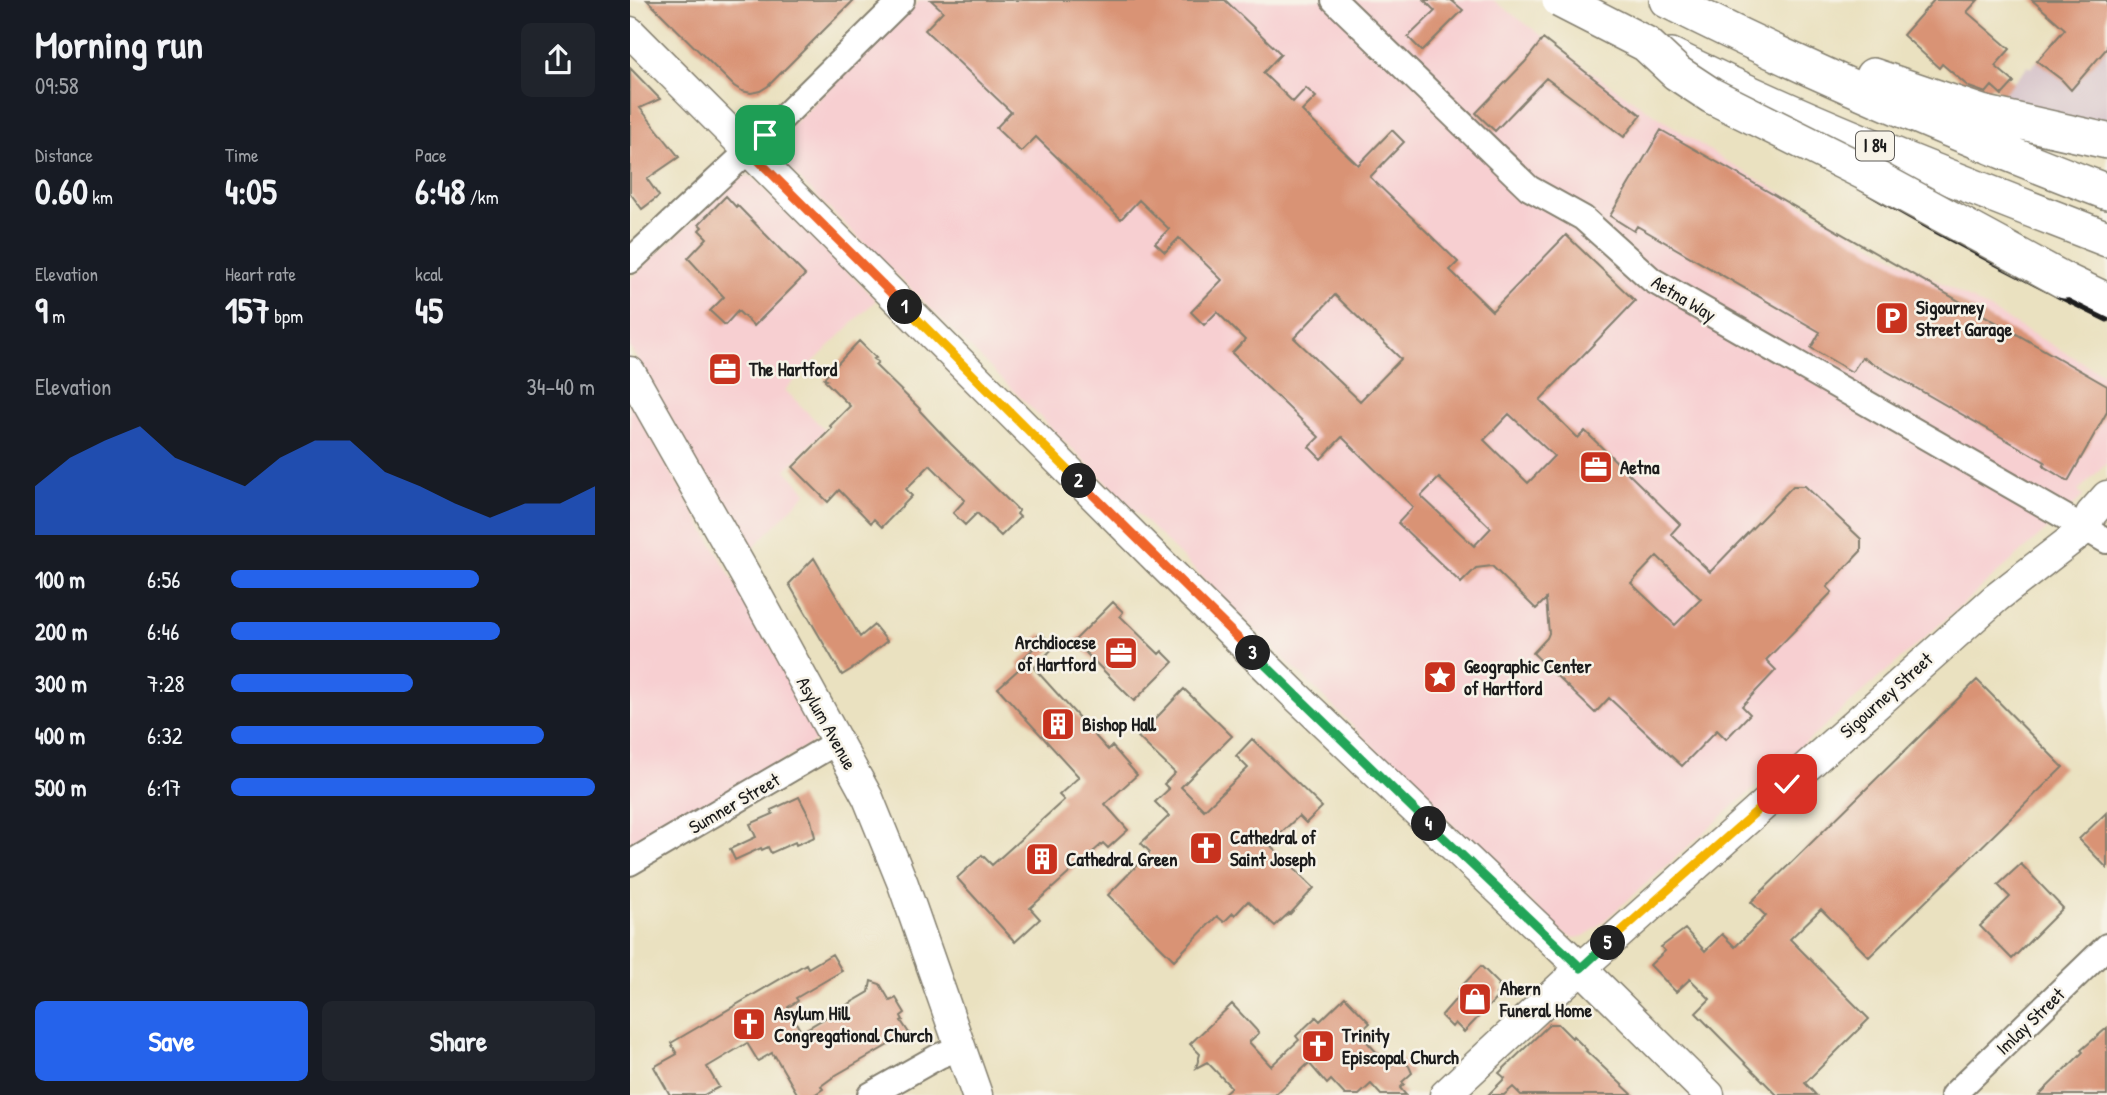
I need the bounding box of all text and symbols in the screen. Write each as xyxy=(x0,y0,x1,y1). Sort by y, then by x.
text: Morning run xyxy=(35,18,203,70)
button: share xyxy=(521,23,595,97)
text: 09:58 xyxy=(35,70,79,101)
pin xyxy=(735,105,795,165)
icon: arrive xyxy=(746,116,784,154)
road number: I 84 xyxy=(1856,132,1894,160)
text: Distance xyxy=(35,142,93,168)
text: Time xyxy=(225,142,259,168)
text: Pace xyxy=(415,142,447,168)
text: 0.60 xyxy=(35,168,88,215)
text: 4:05 xyxy=(225,168,277,215)
text: 6:48 xyxy=(415,168,465,215)
text: km xyxy=(88,184,113,210)
text: /km xyxy=(465,184,499,210)
text: Elevation xyxy=(35,261,98,287)
text: Heart rate xyxy=(225,261,296,287)
text: kcal xyxy=(415,261,443,287)
street label: Aetna Way xyxy=(1647,269,1721,327)
text: 9 xyxy=(35,287,48,334)
text: 157 xyxy=(225,287,270,334)
text: 45 xyxy=(415,287,443,334)
pin: 1 xyxy=(888,290,922,324)
text: 1 xyxy=(901,293,908,319)
place label: Sigourney Street Garage xyxy=(1916,294,2012,343)
parking icon: Sigourney Street Garage xyxy=(1873,299,1911,337)
text: m xyxy=(48,303,65,329)
text: bpm xyxy=(270,303,303,329)
office icon: The Hartford xyxy=(706,350,744,388)
place label: The Hartford xyxy=(748,356,838,382)
text: Elevation xyxy=(35,371,111,402)
text: 34–40 m xyxy=(527,371,595,402)
office icon: Aetna xyxy=(1577,448,1615,486)
place label: Aetna xyxy=(1620,454,1660,480)
pin: 2 xyxy=(1062,463,1096,498)
text: 2 xyxy=(1074,467,1083,493)
text: 100 m xyxy=(35,564,85,595)
text: 6:56 xyxy=(147,564,180,595)
text: 200 m xyxy=(35,616,87,647)
text: 6:46 xyxy=(147,616,179,647)
place label: Archdiocese of Hartford xyxy=(1015,629,1097,677)
office icon: Archdiocese of Hartford xyxy=(1102,634,1140,672)
pin: 3 xyxy=(1236,636,1270,670)
text: 3 xyxy=(1248,639,1257,665)
street label: Sigourney Street xyxy=(1834,646,1938,744)
place label: Geographic Center of Hartford xyxy=(1464,653,1592,701)
place icon: Geographic Center of Hartford xyxy=(1421,658,1459,696)
text: 300 m xyxy=(35,668,87,699)
text: 7:28 xyxy=(147,668,184,699)
street label: Asylum Avenue xyxy=(791,672,863,775)
building icon: Bishop Hall xyxy=(1039,705,1077,743)
place label: Bishop Hall xyxy=(1082,711,1157,738)
text: 400 m xyxy=(35,720,85,751)
text: 6:32 xyxy=(147,720,183,751)
pin xyxy=(1757,754,1817,814)
icon: check xyxy=(1768,765,1806,803)
street label: Sumner Street xyxy=(684,766,785,840)
text: 500 m xyxy=(35,772,86,803)
text: 6:17 xyxy=(147,772,181,803)
pin: 4 xyxy=(1412,806,1446,842)
text: 4 xyxy=(1425,810,1432,836)
place label: Cathedral of Saint Joseph xyxy=(1230,824,1317,873)
church icon: Cathedral of Saint Joseph xyxy=(1187,829,1225,867)
building icon: Cathedral Green xyxy=(1023,840,1061,878)
place label: Cathedral Green xyxy=(1066,846,1178,872)
pin: 5 xyxy=(1590,926,1626,960)
text: 5 xyxy=(1603,929,1612,955)
place label: Ahern Funeral Home xyxy=(1499,975,1593,1023)
shop icon: Ahern Funeral Home xyxy=(1456,980,1494,1018)
street label: Imlay Street xyxy=(1990,981,2070,1060)
place label: Asylum Hill Congregational Church xyxy=(774,1000,932,1049)
button: Save xyxy=(35,1001,308,1081)
button: Share xyxy=(322,1001,595,1081)
church icon: Asylum Hill Congregational Church xyxy=(730,1005,768,1043)
place label: Trinity Episcopal Church xyxy=(1341,1022,1459,1071)
church icon: Trinity Episcopal Church xyxy=(1299,1027,1337,1065)

